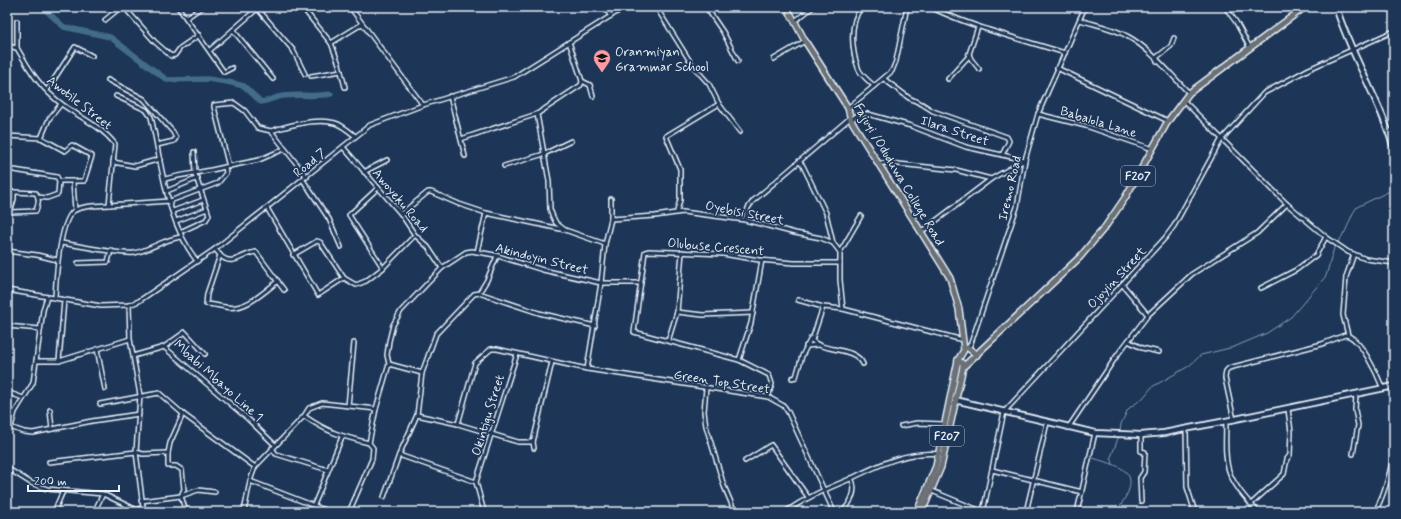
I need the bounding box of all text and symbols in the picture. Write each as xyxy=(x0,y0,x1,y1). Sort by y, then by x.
place label: Oranmiyan Grammar School xyxy=(615,44,709,76)
school or university icon: Oranmiyan Grammar School xyxy=(592,48,612,73)
street label: Awotile Street xyxy=(43,72,115,134)
street label: Fajuyi /Oduduwa College Road xyxy=(849,100,948,249)
street label: Babalola Lane xyxy=(1058,103,1139,142)
street label: Ilara Street xyxy=(918,112,991,150)
street label: Road 7 xyxy=(290,145,330,182)
street label: Iremo Road xyxy=(995,154,1026,222)
street label: Awoyeku Road xyxy=(368,165,432,237)
road number: F207 xyxy=(1121,166,1155,186)
street label: Oyebisi Street xyxy=(704,197,786,230)
street label: Olubuse Crescent xyxy=(667,235,765,260)
street label: Akindoyin Street xyxy=(493,240,590,279)
street label: Ojoyin Street xyxy=(1084,243,1150,313)
street label: Mbabi Mbayo Line 1 xyxy=(170,336,266,426)
street label: Green Top Street xyxy=(672,366,771,398)
street label: Okintigu Street xyxy=(468,373,509,458)
road number: F207 xyxy=(930,426,964,446)
scale bar xyxy=(28,467,119,493)
text: 200 m xyxy=(34,474,67,490)

